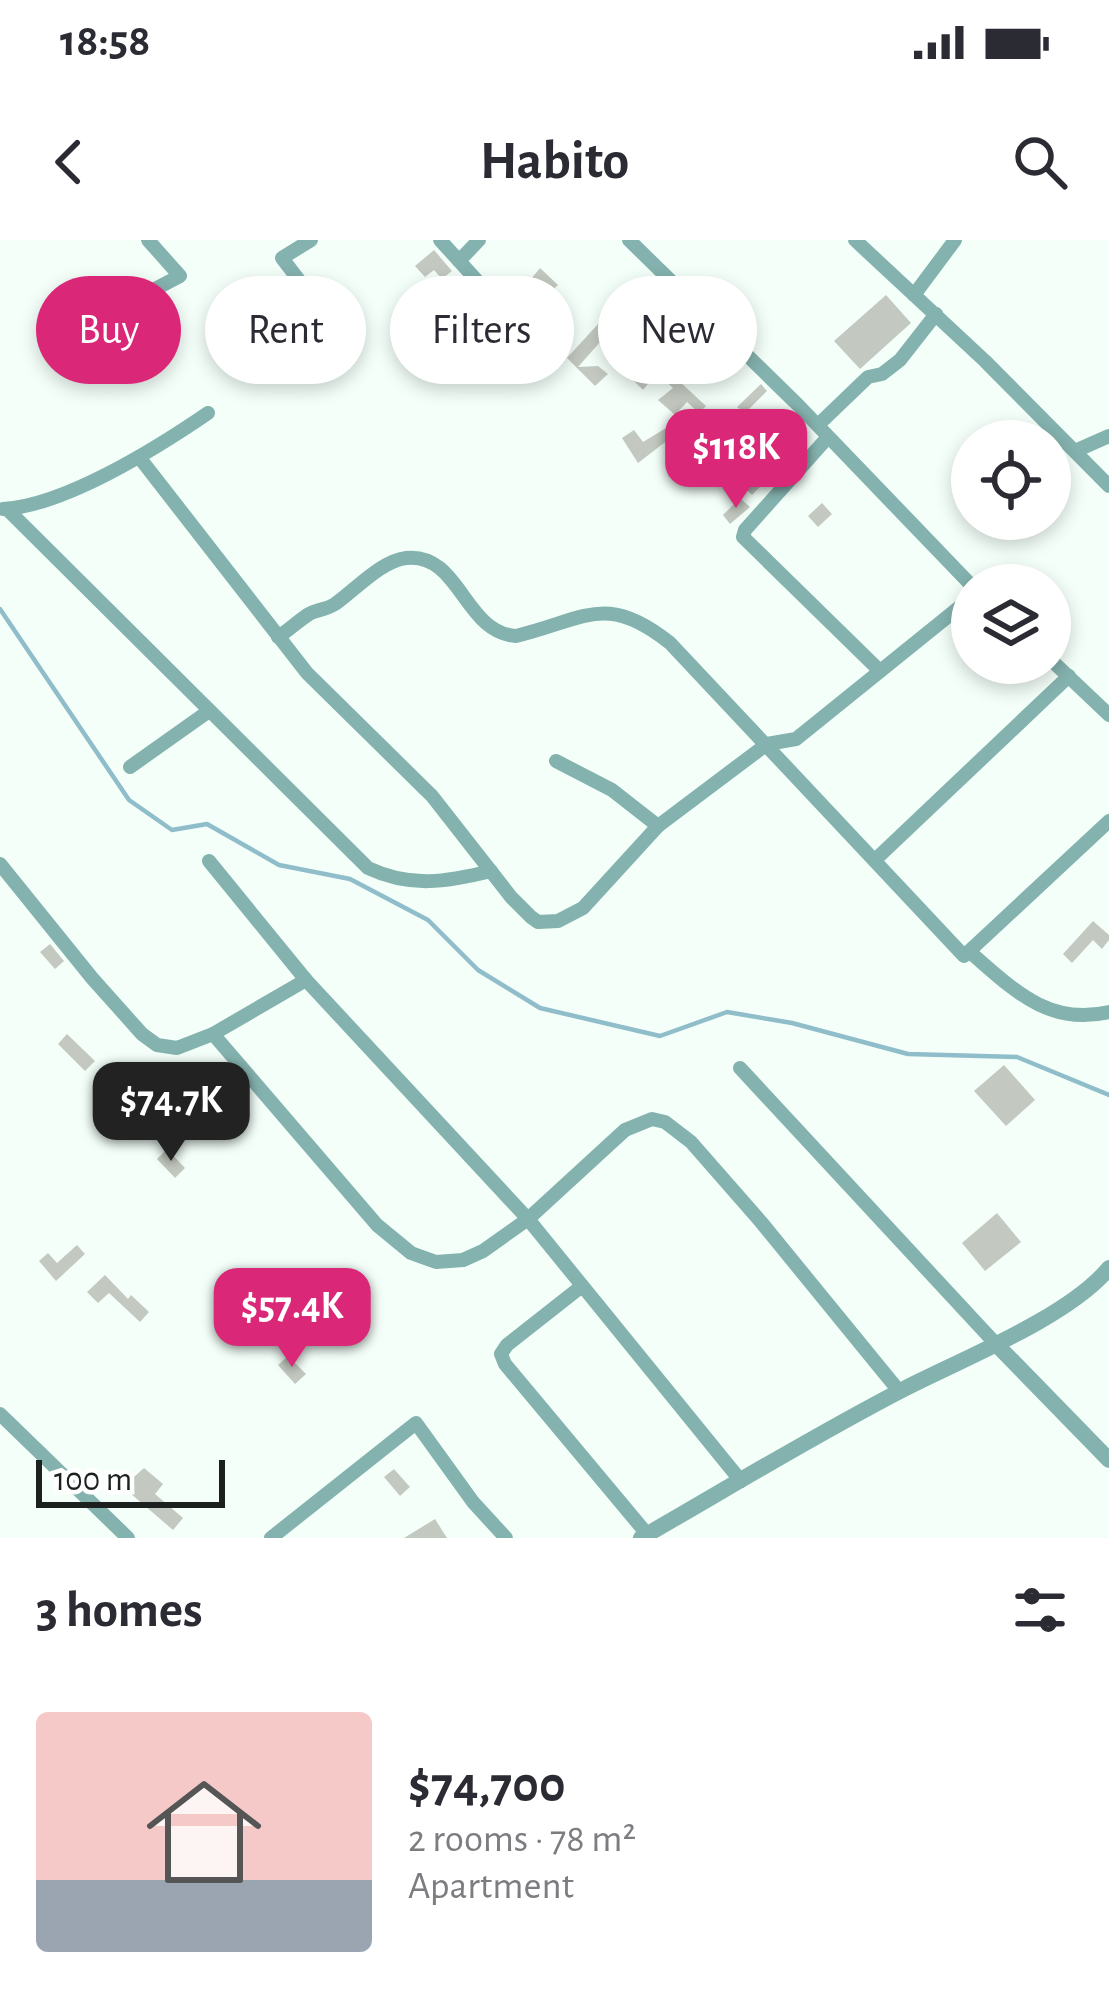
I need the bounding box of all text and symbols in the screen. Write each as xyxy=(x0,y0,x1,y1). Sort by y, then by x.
text: 18:58 xyxy=(60,19,150,64)
icon: back xyxy=(36,129,102,195)
icon: search xyxy=(1007,129,1073,195)
text: Habito xyxy=(480,135,629,189)
chip: Buy xyxy=(36,276,181,384)
chip: Rent xyxy=(205,276,366,384)
chip: Filters xyxy=(390,276,574,384)
chip: New xyxy=(598,276,757,384)
pin: $118K xyxy=(652,409,820,511)
map controls xyxy=(951,420,1071,684)
button: locate xyxy=(951,420,1071,540)
text: $118K xyxy=(692,428,780,467)
button: layers xyxy=(951,564,1071,684)
pin: $74.7K xyxy=(73,1062,269,1164)
text: $74.7K xyxy=(120,1081,222,1120)
pin: $57.4K xyxy=(194,1268,390,1370)
text: $57.4K xyxy=(241,1287,343,1326)
scale bar xyxy=(36,1454,225,1507)
text: 100 m xyxy=(54,1464,132,1497)
icon: filters xyxy=(1007,1577,1073,1643)
text: 3 homes xyxy=(36,1585,203,1636)
icon: home xyxy=(132,1760,276,1904)
text: $74,700 xyxy=(408,1760,566,1811)
text: 2 rooms · 78 m² xyxy=(408,1820,636,1859)
text: Apartment xyxy=(408,1867,574,1906)

